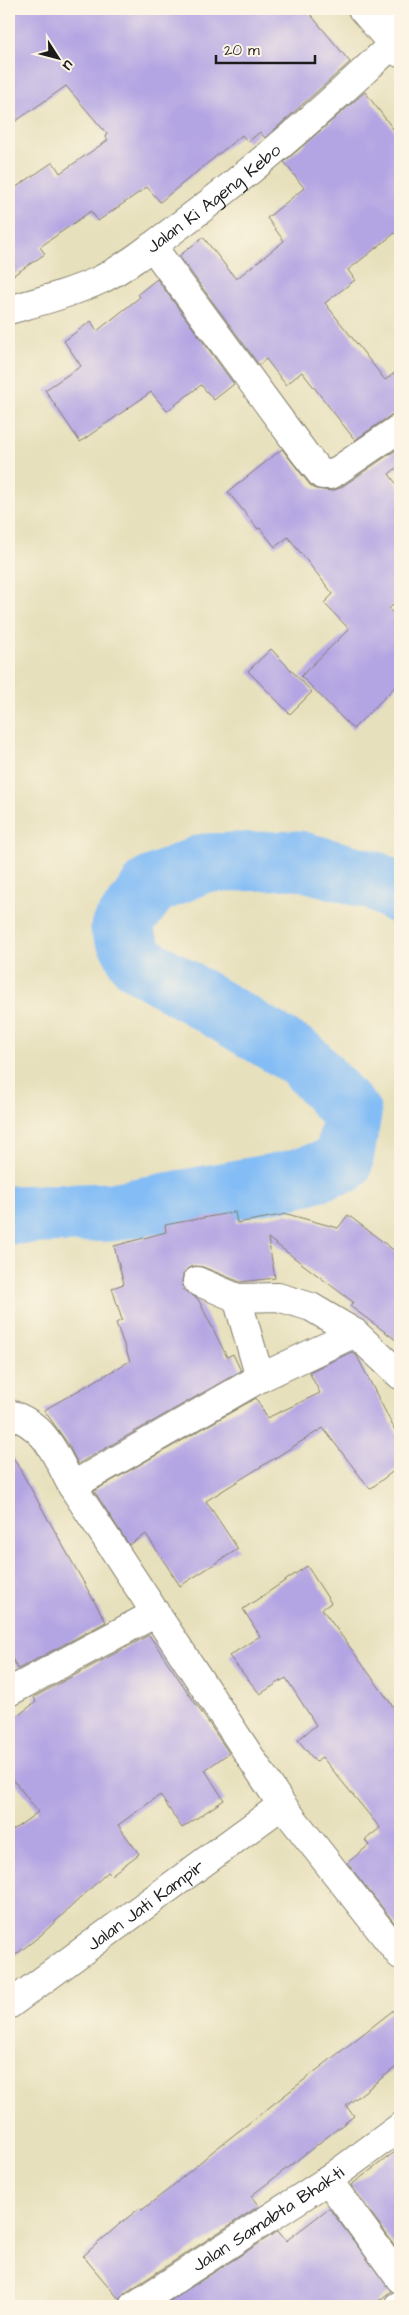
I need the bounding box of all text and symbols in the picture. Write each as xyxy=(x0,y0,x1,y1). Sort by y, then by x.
north arrow xyxy=(32,32,82,82)
scale bar xyxy=(216,32,315,64)
text: 20 m xyxy=(224,40,260,61)
text: U xyxy=(57,56,78,74)
street label: Jalan Ki Ageng Kebo xyxy=(141,138,286,259)
street label: Jalan Jati Kampir xyxy=(82,1854,209,1956)
street label: Jalan Samabta Bhakti xyxy=(187,2160,349,2277)

